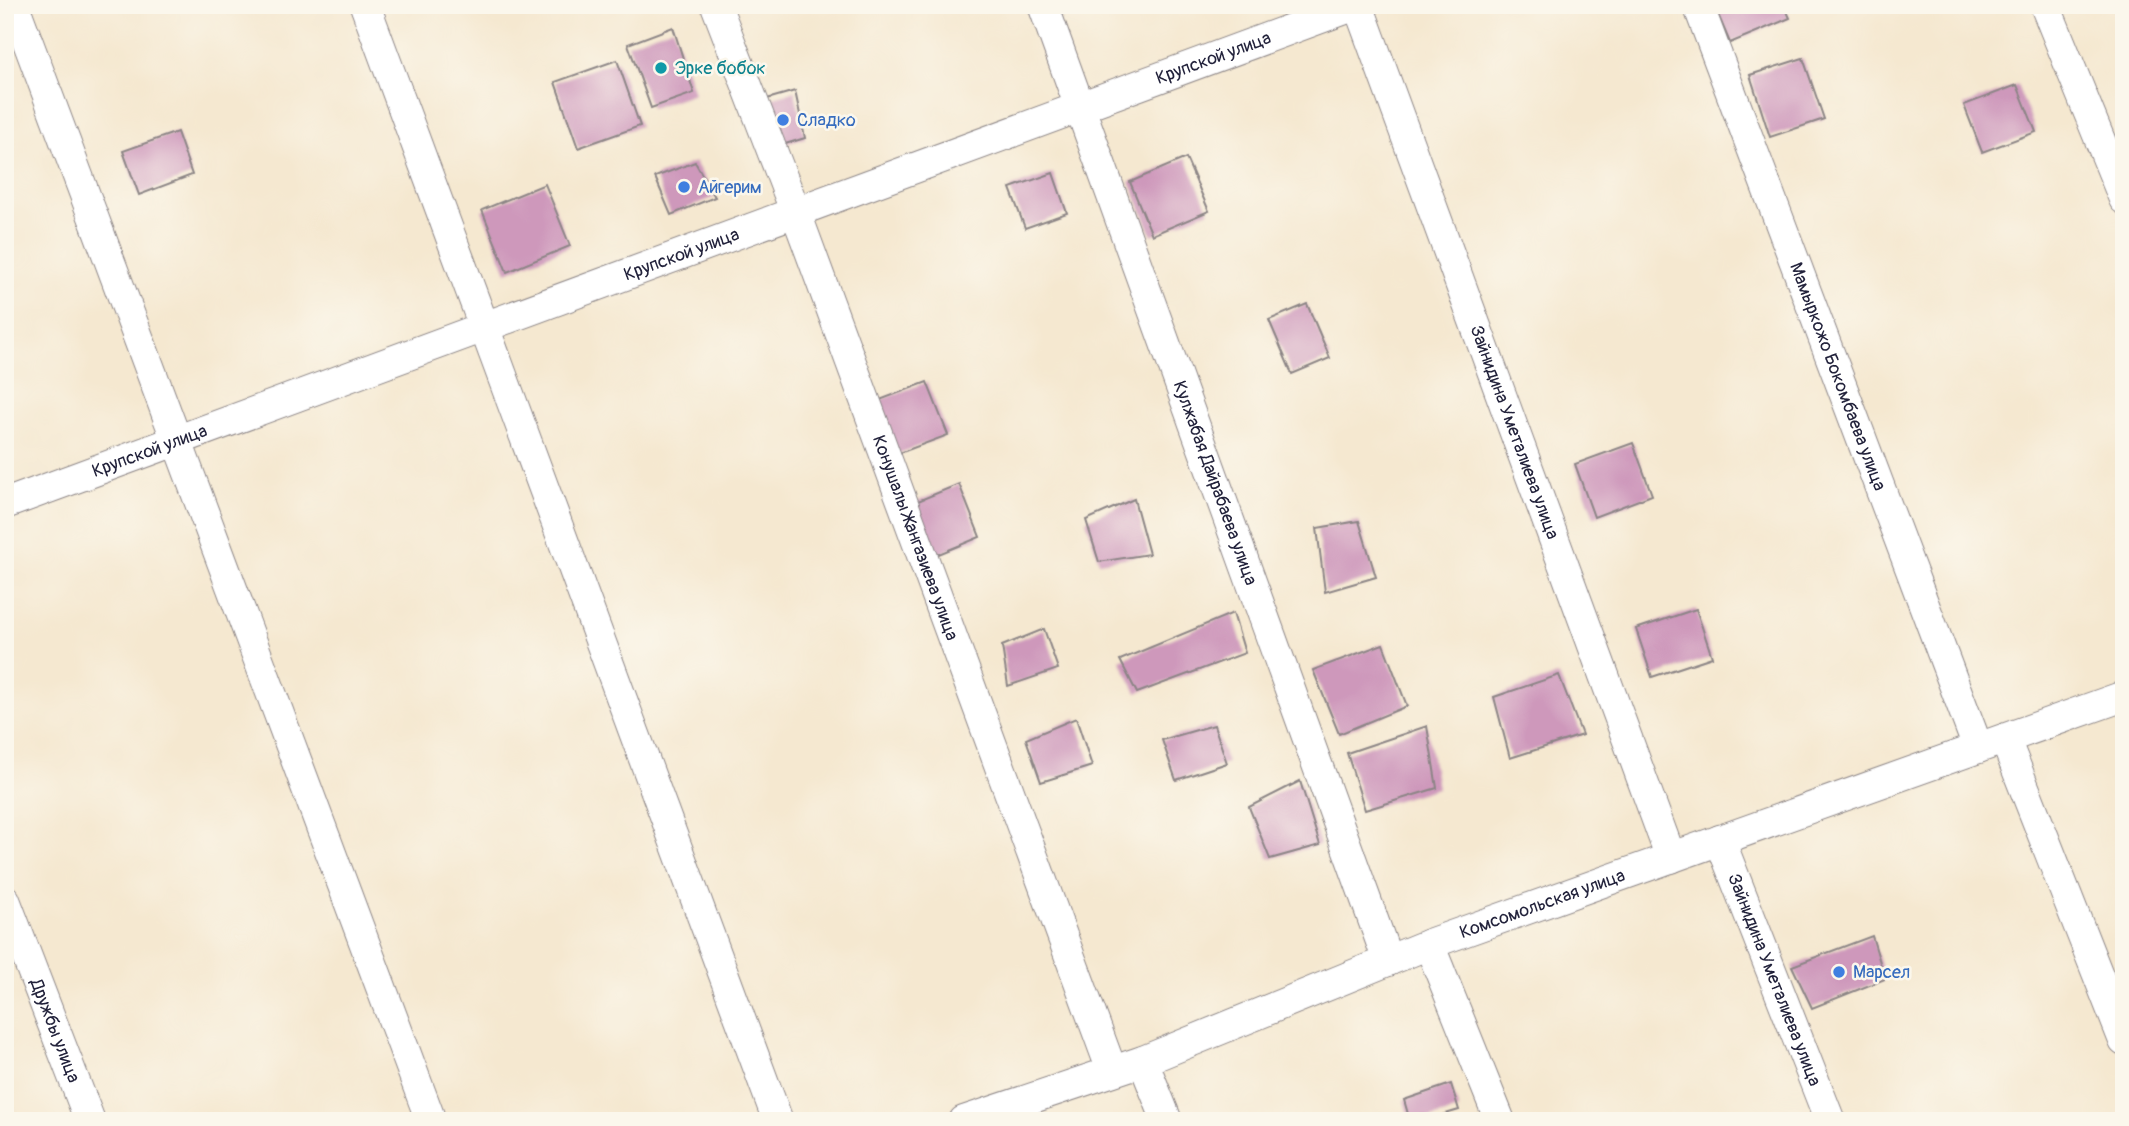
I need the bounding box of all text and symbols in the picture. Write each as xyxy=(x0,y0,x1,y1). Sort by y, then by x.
street label: Крупской улица xyxy=(1152,26,1274,90)
place label: Эрке бобок xyxy=(675,57,766,80)
marker: Эрке бобок xyxy=(653,60,669,76)
place label: Сладко xyxy=(797,109,856,132)
marker: Сладко xyxy=(775,112,791,128)
place label: Айгерим xyxy=(698,176,762,199)
marker: Айгерим xyxy=(676,179,692,195)
street label: Крупской улица xyxy=(620,222,742,286)
street label: Мамыркожо Бокомбаева улица xyxy=(1785,259,1891,494)
street label: Зайнидина Уметалиева улица xyxy=(1465,322,1565,542)
street label: Кулжабая Дайрабаева улица xyxy=(1168,377,1263,588)
street label: Крупской улица xyxy=(89,419,210,482)
street label: Конушалы Жангазиева улица xyxy=(867,432,964,644)
street label: Комсомольская улица xyxy=(1456,864,1628,944)
street label: Зайнидина Уметалиева улица xyxy=(1723,870,1827,1089)
place label: Марсел xyxy=(1853,961,1910,984)
marker: Марсел xyxy=(1831,964,1847,980)
street label: Дружбы улица xyxy=(25,975,86,1086)

